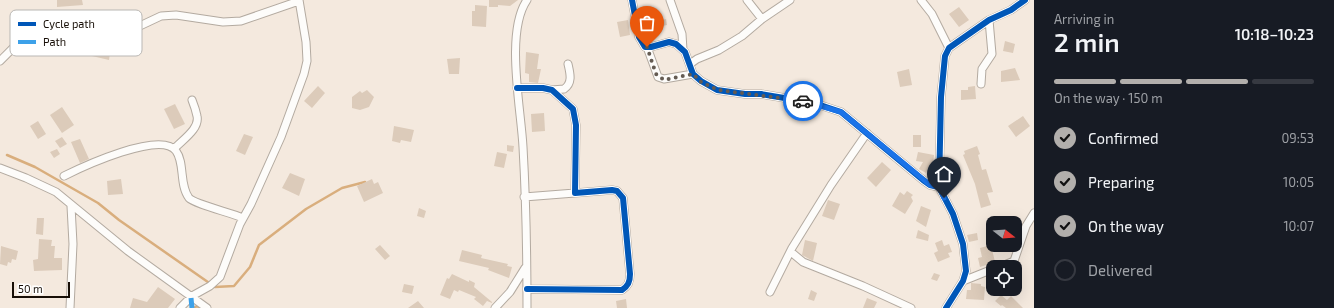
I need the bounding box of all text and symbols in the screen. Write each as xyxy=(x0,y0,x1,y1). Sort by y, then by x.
pin xyxy=(630,6,664,47)
legend xyxy=(10,10,142,56)
text: Arriving in xyxy=(1054,11,1114,27)
icon: bag xyxy=(636,12,658,34)
text: Cycle path xyxy=(43,17,95,30)
text: 10:18–10:23 xyxy=(1235,25,1314,43)
text: 2 min xyxy=(1054,26,1120,57)
text: Path xyxy=(43,35,66,48)
courier xyxy=(783,81,823,121)
icon: car xyxy=(792,90,814,112)
text: On the way · 150 m xyxy=(1054,90,1163,106)
icon: check xyxy=(1054,127,1076,149)
text: Confirmed xyxy=(1088,129,1159,147)
text: 09:53 xyxy=(1281,130,1314,146)
pin xyxy=(927,157,961,198)
icon: home xyxy=(933,163,955,185)
icon: check xyxy=(1054,171,1076,193)
text: Preparing xyxy=(1088,173,1154,191)
text: 10:05 xyxy=(1283,174,1314,190)
icon: check xyxy=(1054,215,1076,237)
north arrow xyxy=(986,216,1022,252)
map controls xyxy=(986,216,1022,296)
text: On the way xyxy=(1088,217,1164,235)
text: 10:07 xyxy=(1283,218,1314,234)
button: locate xyxy=(986,260,1022,296)
text: Delivered xyxy=(1088,261,1153,279)
scale bar xyxy=(12,280,70,299)
text: 50 m xyxy=(18,282,43,295)

